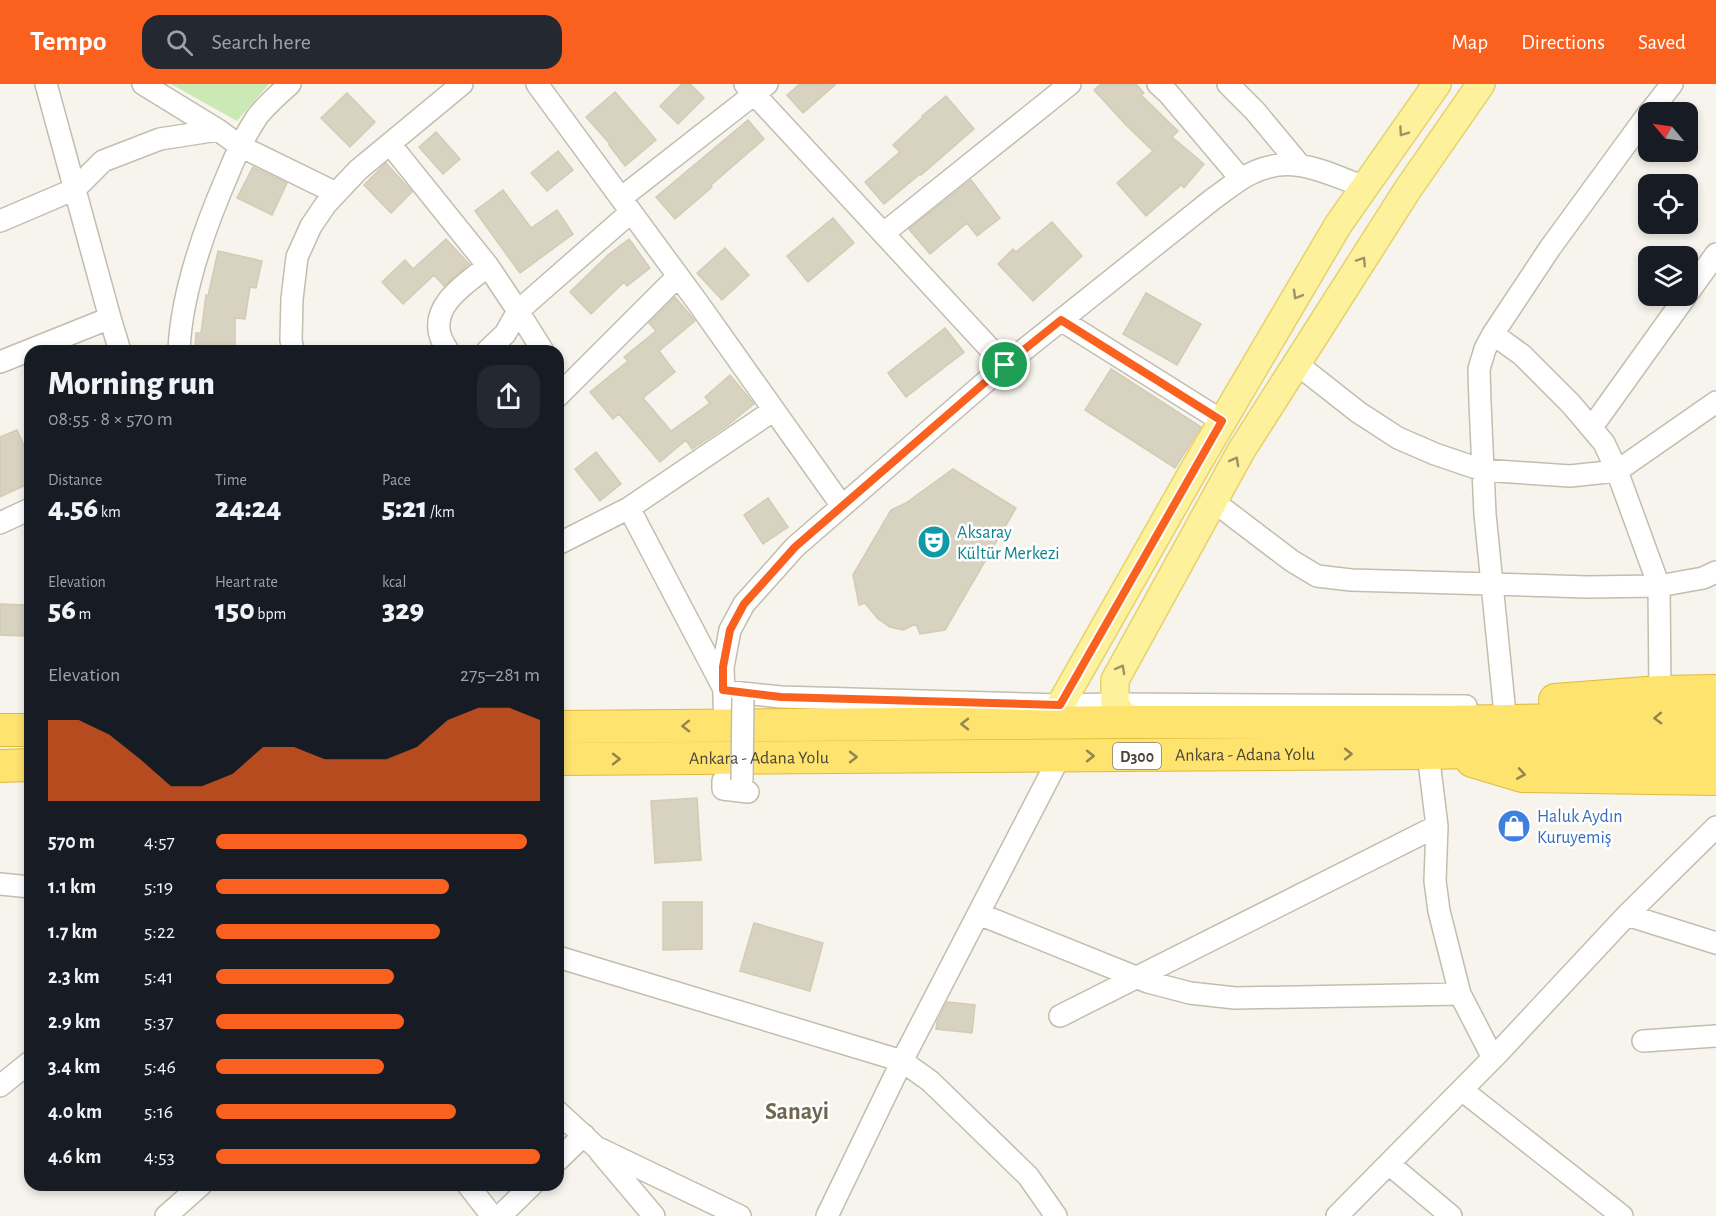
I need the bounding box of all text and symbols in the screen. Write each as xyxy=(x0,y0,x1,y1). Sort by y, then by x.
search box xyxy=(142,15,562,69)
icon: search xyxy=(163,26,196,59)
text: Tempo xyxy=(30,28,106,56)
text: Search here xyxy=(211,31,311,53)
text: Map xyxy=(1452,32,1488,53)
text: Directions xyxy=(1521,32,1605,53)
text: Saved xyxy=(1638,32,1686,53)
north arrow xyxy=(1638,102,1698,162)
map controls xyxy=(1638,102,1698,306)
one-way arrow xyxy=(1399,125,1410,136)
button: locate xyxy=(1638,174,1698,234)
button: layers xyxy=(1638,246,1698,306)
one-way arrow xyxy=(1355,257,1366,268)
one-way arrow xyxy=(1292,289,1304,299)
pin xyxy=(979,339,1030,390)
icon: arrive xyxy=(988,348,1021,381)
button: share xyxy=(477,365,540,428)
text: Morning run xyxy=(48,368,215,401)
text: 08:55 · 8 × 570 m xyxy=(48,409,173,429)
one-way arrow xyxy=(1228,457,1239,467)
text: Distance xyxy=(48,472,102,488)
text: Time xyxy=(215,472,247,488)
text: Pace xyxy=(382,472,411,488)
text: 4.56 xyxy=(48,493,98,523)
text: 24:24 xyxy=(215,493,281,523)
text: 5:21 xyxy=(382,493,427,523)
text: km xyxy=(98,504,121,520)
text: /km xyxy=(427,504,455,520)
theatre icon: Aksaray Kültür Merkezi xyxy=(916,524,952,560)
place label: Aksaray Kültür Merkezi xyxy=(957,524,1060,563)
text: Elevation xyxy=(48,574,106,590)
text: Heart rate xyxy=(215,574,278,590)
text: kcal xyxy=(382,574,406,590)
text: 56 xyxy=(48,595,76,625)
text: 150 xyxy=(215,595,255,625)
text: 329 xyxy=(382,595,424,625)
text: m xyxy=(76,606,91,622)
text: bpm xyxy=(255,606,286,622)
text: Elevation xyxy=(48,665,120,685)
text: 275–281 m xyxy=(460,665,540,685)
one-way arrow xyxy=(1114,665,1125,675)
one-way arrow xyxy=(1653,712,1662,724)
one-way arrow xyxy=(960,718,969,730)
one-way arrow xyxy=(681,720,690,732)
road number: D300 xyxy=(1113,743,1161,769)
street label: Ankara - Adana Yolu xyxy=(1175,746,1315,765)
one-way arrow xyxy=(1344,748,1353,760)
street label: Ankara - Adana Yolu xyxy=(689,749,829,768)
one-way arrow xyxy=(1086,750,1095,762)
one-way arrow xyxy=(849,751,858,764)
one-way arrow xyxy=(612,753,621,765)
one-way arrow xyxy=(1517,768,1526,780)
shop icon: Haluk Aydın Kuruyemiş xyxy=(1496,808,1532,844)
place label: Haluk Aydın Kuruyemiş xyxy=(1537,808,1623,847)
text: 570 m xyxy=(48,832,95,852)
text: 4:57 xyxy=(144,832,175,852)
text: 1.1 km xyxy=(48,877,96,897)
text: 5:19 xyxy=(144,877,173,897)
text: 1.7 km xyxy=(48,922,97,942)
text: 5:22 xyxy=(144,922,175,942)
text: 2.3 km xyxy=(48,967,100,987)
text: 5:41 xyxy=(144,967,173,987)
text: 2.9 km xyxy=(48,1012,101,1032)
text: 5:37 xyxy=(144,1012,174,1032)
text: 3.4 km xyxy=(48,1057,100,1077)
text: 5:46 xyxy=(144,1057,176,1077)
district label: Sanayi xyxy=(765,1100,829,1124)
text: 4.0 km xyxy=(48,1102,102,1122)
text: 5:16 xyxy=(144,1102,173,1122)
text: 4.6 km xyxy=(48,1147,101,1167)
text: 4:53 xyxy=(144,1147,175,1167)

